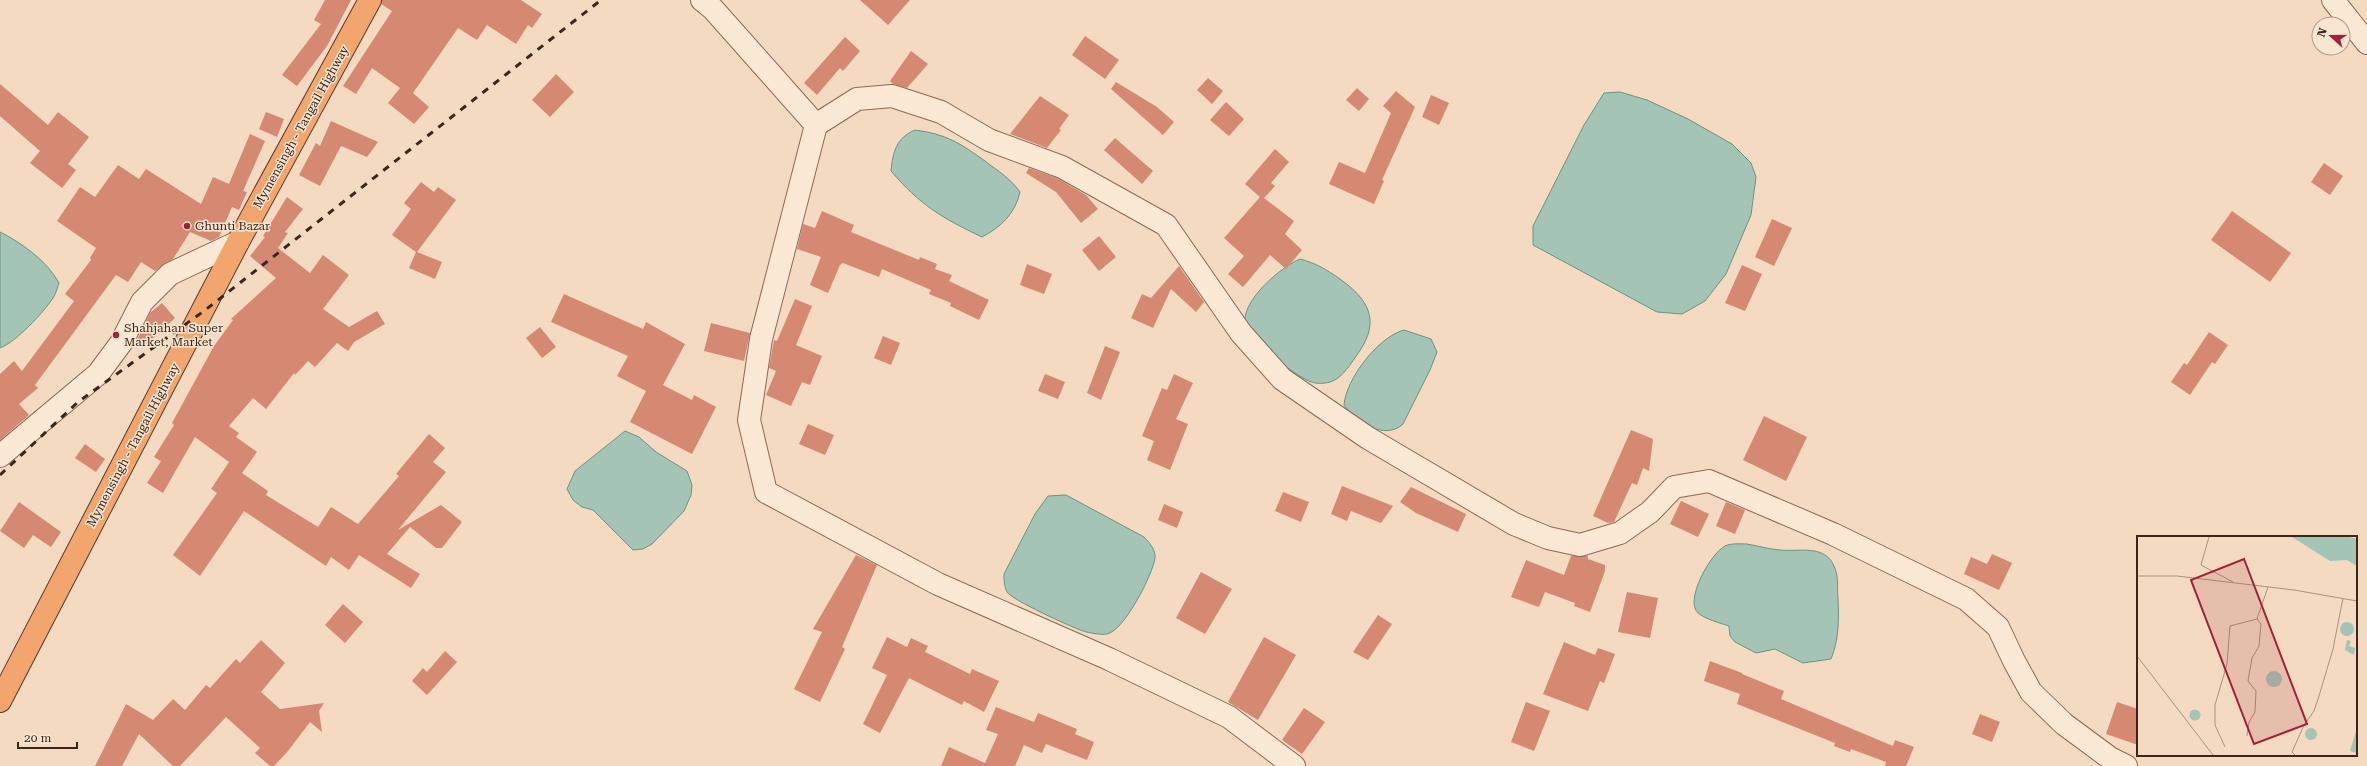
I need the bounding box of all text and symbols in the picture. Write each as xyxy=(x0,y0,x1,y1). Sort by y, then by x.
north arrow xyxy=(2311,16,2351,56)
text: N xyxy=(2315,26,2330,39)
street label: Mymensingh - Tangail Highway xyxy=(250,43,352,211)
place label: Ghunti Bazar xyxy=(195,219,270,233)
marker: Ghunti Bazar xyxy=(182,221,192,231)
place label: Shahjahan Super Market, Market xyxy=(124,321,223,349)
marker: Shahjahan Super Market, Market xyxy=(111,330,121,340)
street label: Mymensingh - Tangail Highway xyxy=(84,360,183,529)
inset map xyxy=(2137,536,2357,756)
scale bar xyxy=(18,724,77,750)
text: 20 m xyxy=(24,731,51,745)

